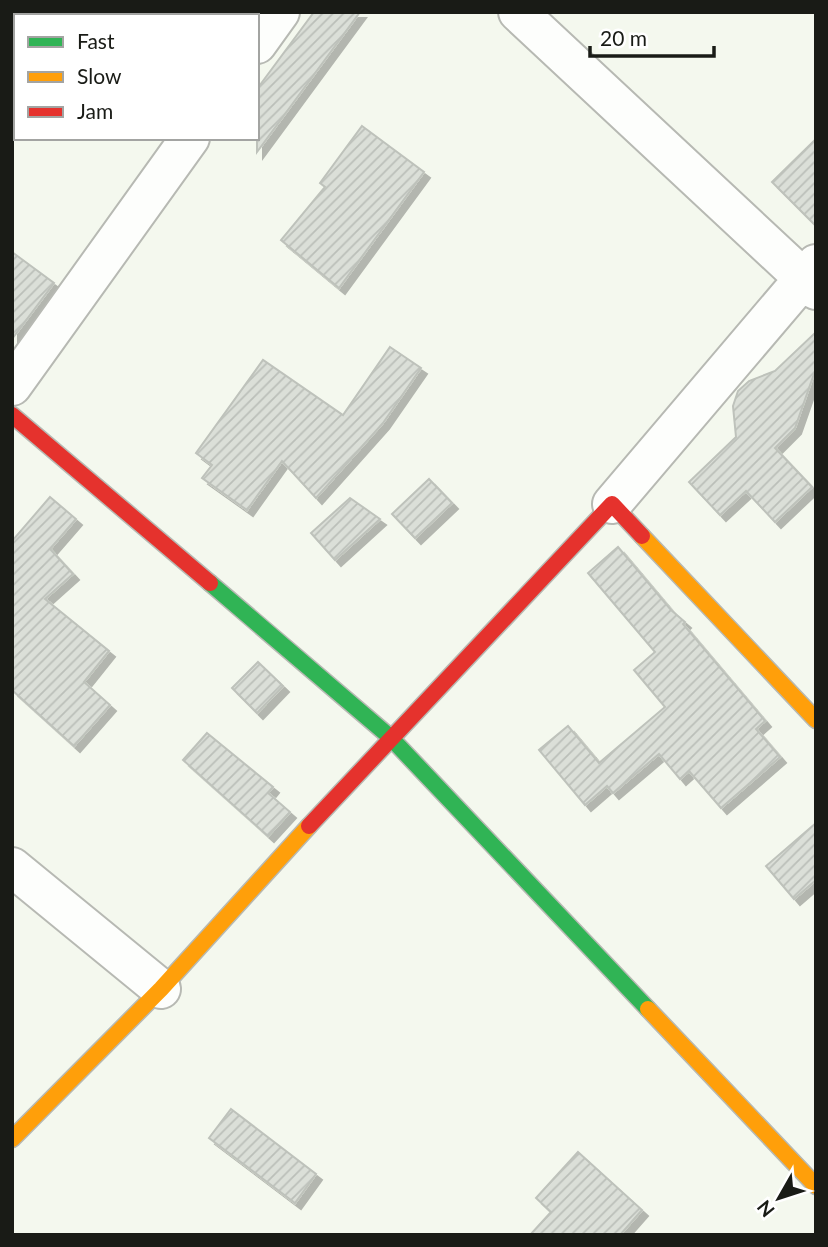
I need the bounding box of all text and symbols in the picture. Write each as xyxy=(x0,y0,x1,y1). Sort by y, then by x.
legend xyxy=(14,14,259,140)
scale bar xyxy=(590,14,714,58)
text: 20 m xyxy=(600,25,647,50)
text: Fast xyxy=(77,28,115,53)
text: Slow xyxy=(77,63,122,88)
text: Jam xyxy=(77,98,113,123)
north arrow xyxy=(744,1163,814,1233)
text: N xyxy=(752,1196,779,1222)

